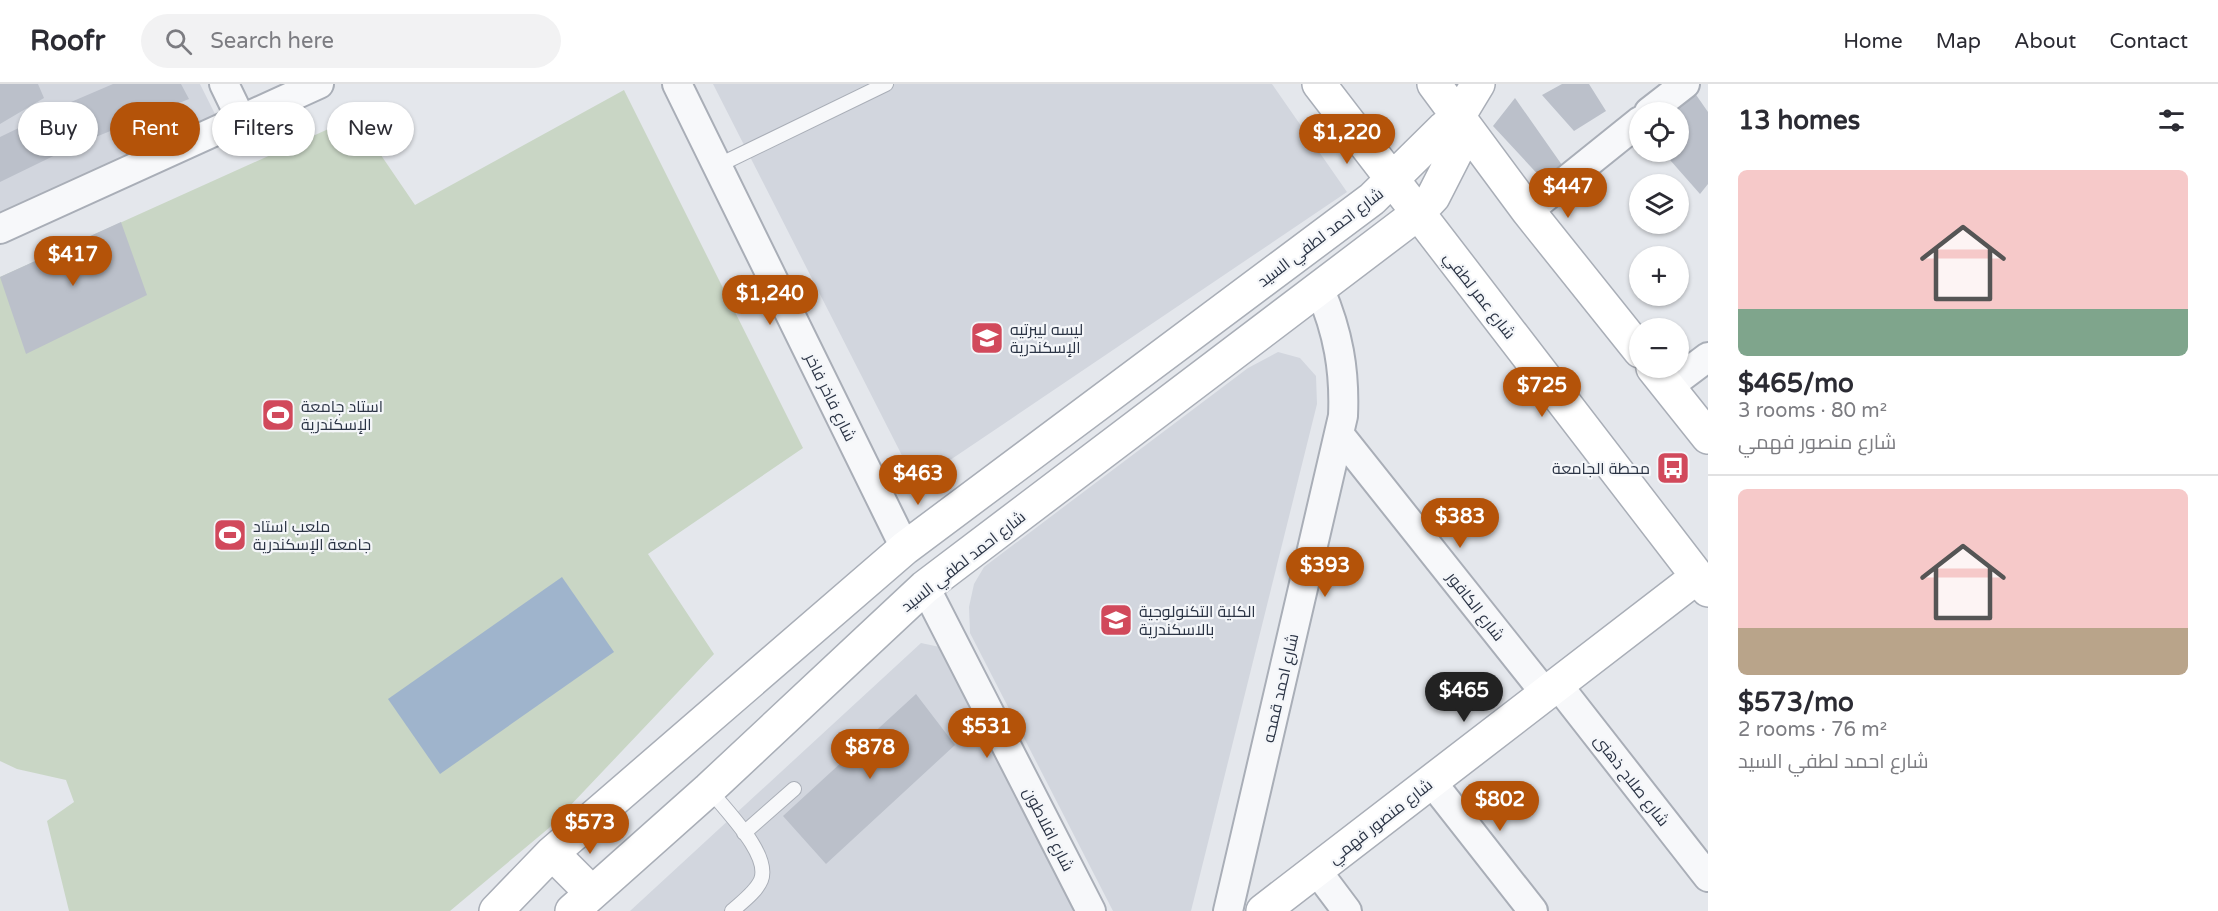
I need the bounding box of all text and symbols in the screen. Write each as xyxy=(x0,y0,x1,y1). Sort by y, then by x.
search box xyxy=(141,14,561,68)
text: Roofr xyxy=(30,24,105,58)
icon: search xyxy=(162,25,195,58)
text: Search here xyxy=(210,28,334,54)
text: Home xyxy=(1843,29,1903,54)
text: Map xyxy=(1936,29,1981,54)
text: About xyxy=(2014,29,2076,54)
text: Contact xyxy=(2109,29,2188,54)
chip: Buy xyxy=(18,102,98,156)
chip: Rent xyxy=(110,102,200,156)
chip: Filters xyxy=(212,102,315,156)
chip: New xyxy=(327,102,414,156)
map controls xyxy=(1629,102,1689,378)
button: locate xyxy=(1629,102,1689,162)
icon: filters xyxy=(2155,104,2188,137)
text: 13 homes xyxy=(1738,105,1860,136)
pin: $1,220 xyxy=(1298,114,1396,165)
text: $1,220 xyxy=(1313,121,1381,145)
pin: $447 xyxy=(1532,168,1604,219)
button: layers xyxy=(1629,174,1689,234)
text: $447 xyxy=(1543,175,1593,199)
street label: شارع احمد لطفي السيد xyxy=(1254,184,1389,294)
icon: home xyxy=(1909,209,2017,317)
pin: $417 xyxy=(37,236,109,287)
text: $417 xyxy=(48,243,98,267)
button: + xyxy=(1629,246,1689,306)
street label: شارع عمر لطفي xyxy=(1437,248,1519,345)
pin: $1,240 xyxy=(721,275,819,326)
text: $1,240 xyxy=(736,282,804,306)
button: − xyxy=(1629,318,1689,378)
school or university icon: ليسه ليبرتيه الإسكندرية xyxy=(969,320,1005,356)
place label: ليسه ليبرتيه الإسكندرية xyxy=(1010,320,1083,358)
street label: شارع فاخر فاخر xyxy=(799,349,860,445)
pin: $725 xyxy=(1506,367,1578,418)
text: $465/mo xyxy=(1738,368,1854,399)
text: $725 xyxy=(1517,374,1567,398)
sports icon: استاد جامعة الإسكندرية xyxy=(260,397,296,433)
place label: استاد جامعة الإسكندرية xyxy=(301,397,383,435)
text: 3 rooms · 80 m² xyxy=(1738,399,1887,423)
text: شارع منصور فهمي xyxy=(1738,431,1896,455)
bus stop icon: محطة الجامعة xyxy=(1655,450,1691,486)
pin: $463 xyxy=(882,455,954,506)
place label: محطة الجامعة xyxy=(1552,459,1650,479)
text: $463 xyxy=(893,462,943,486)
pin: $383 xyxy=(1424,498,1496,549)
text: $383 xyxy=(1435,505,1485,529)
street label: شارع احمد لطفي السيد xyxy=(897,507,1032,619)
sports icon: ملعب استاد جامعة الإسكندرية xyxy=(212,517,248,553)
place label: ملعب استاد جامعة الإسكندرية xyxy=(253,517,371,555)
icon: home xyxy=(1909,528,2017,636)
pin: $393 xyxy=(1289,547,1361,598)
text: $393 xyxy=(1300,554,1350,578)
street label: شارع الكافور xyxy=(1441,567,1508,646)
school or university icon: الكلية التكنولوجية بالاسكندرية xyxy=(1098,602,1134,638)
place label: الكلية التكنولوجية بالاسكندرية xyxy=(1139,602,1256,640)
street label: شارع احمد قمحه xyxy=(1259,632,1304,745)
pin: $465 xyxy=(1428,672,1500,723)
text: $465 xyxy=(1439,679,1489,703)
text: $573/mo xyxy=(1738,687,1854,718)
pin: $531 xyxy=(951,708,1023,759)
text: $531 xyxy=(962,715,1012,739)
text: 2 rooms · 76 m² xyxy=(1738,718,1887,742)
pin: $878 xyxy=(834,729,906,780)
street label: شارع صلاح ذهنى xyxy=(1588,731,1673,831)
text: $878 xyxy=(845,736,895,760)
text: شارع احمد لطفي السيد xyxy=(1738,750,1929,774)
street label: شارع منصور فهمي xyxy=(1325,775,1439,871)
pin: $802 xyxy=(1464,781,1536,832)
street label: شارع افلاطون xyxy=(1017,784,1078,875)
text: $802 xyxy=(1475,788,1525,812)
pin: $573 xyxy=(554,804,626,855)
text: $573 xyxy=(565,811,615,835)

